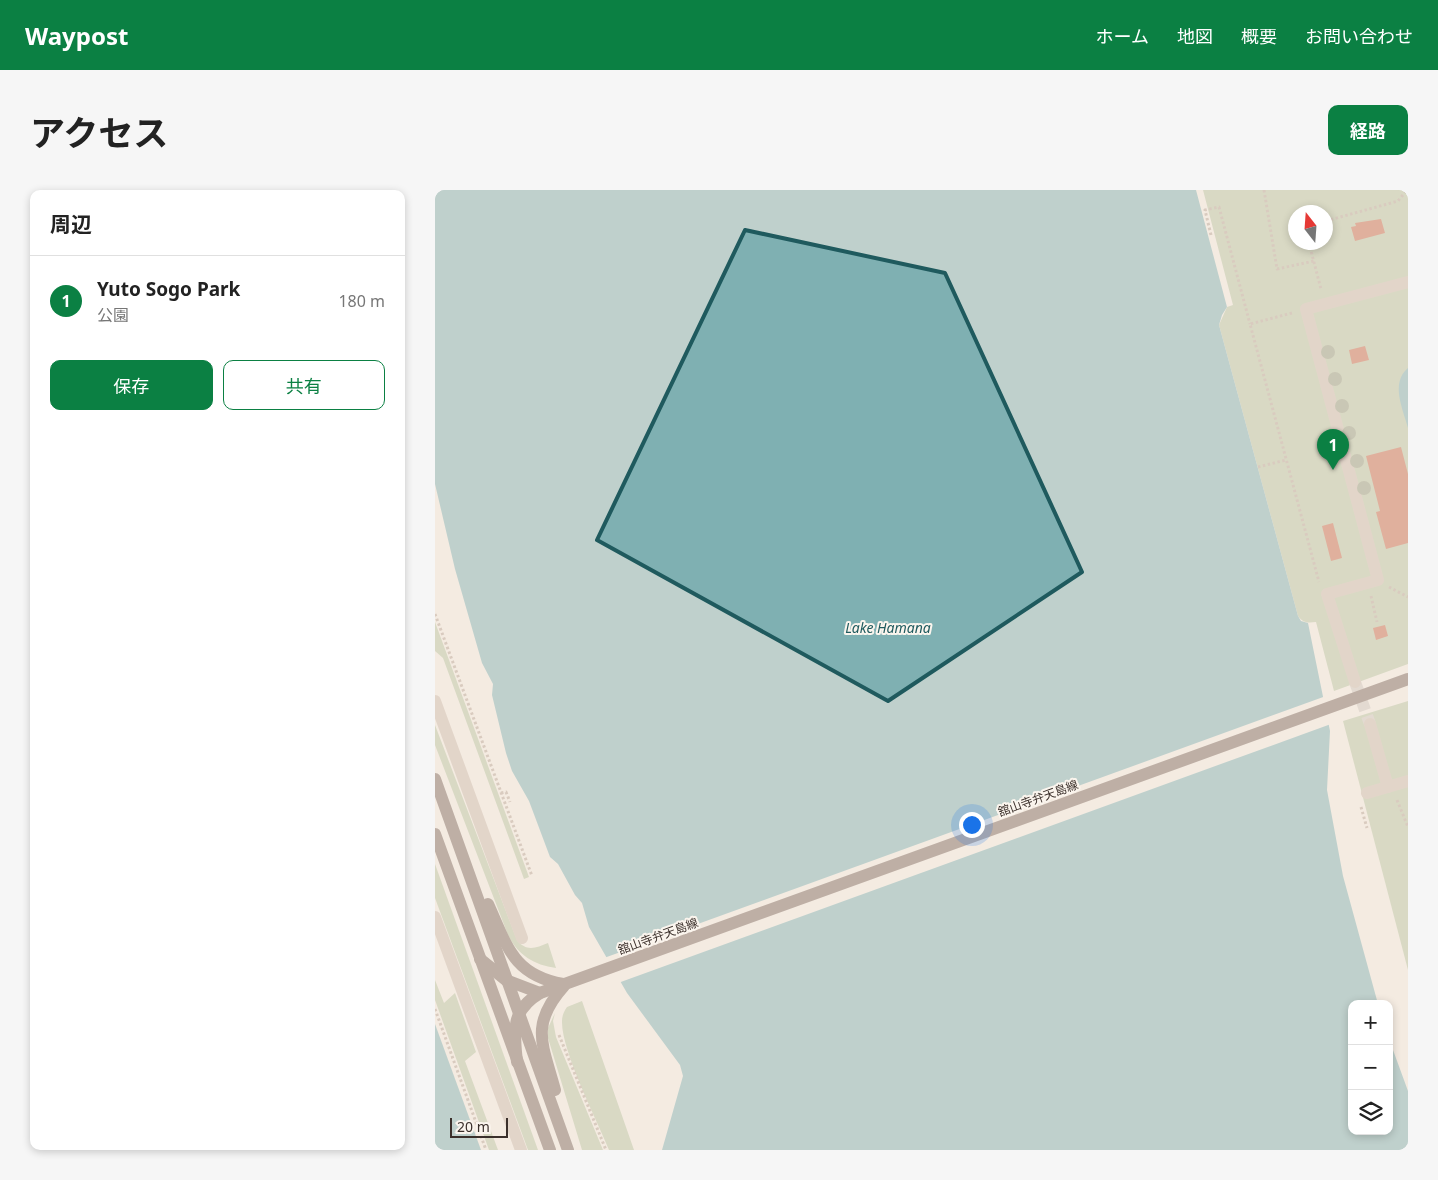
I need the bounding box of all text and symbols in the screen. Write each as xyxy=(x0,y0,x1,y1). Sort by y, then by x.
text: Waypost xyxy=(25,19,128,52)
text: ホーム xyxy=(1096,24,1149,48)
text: 地図 xyxy=(1177,24,1213,48)
text: 概要 xyxy=(1241,24,1277,48)
text: お問い合わせ xyxy=(1305,24,1413,48)
button: 経路 xyxy=(1328,105,1408,155)
text: アクセス xyxy=(30,109,168,156)
north arrow xyxy=(1288,205,1333,250)
text: 周辺 xyxy=(50,210,92,238)
text: Yuto Sogo Park xyxy=(97,276,240,302)
text: 1 xyxy=(61,290,71,312)
text: 180 m xyxy=(338,290,385,312)
text: 公園 xyxy=(97,304,129,326)
button: 保存 xyxy=(50,360,213,410)
button: 共有 xyxy=(223,360,385,410)
pin: 1 xyxy=(1317,429,1349,470)
water label: Lake Hamana xyxy=(845,618,931,637)
street label: 舘山寺弁天島線 xyxy=(996,776,1080,820)
your location xyxy=(959,812,985,838)
street label: 舘山寺弁天島線 xyxy=(616,914,700,958)
map controls xyxy=(1348,1000,1393,1135)
button: + xyxy=(1348,1000,1393,1045)
button: − xyxy=(1348,1045,1393,1090)
button: layers xyxy=(1348,1090,1393,1135)
scale bar xyxy=(450,1115,507,1138)
text: 20 m xyxy=(457,1117,490,1136)

